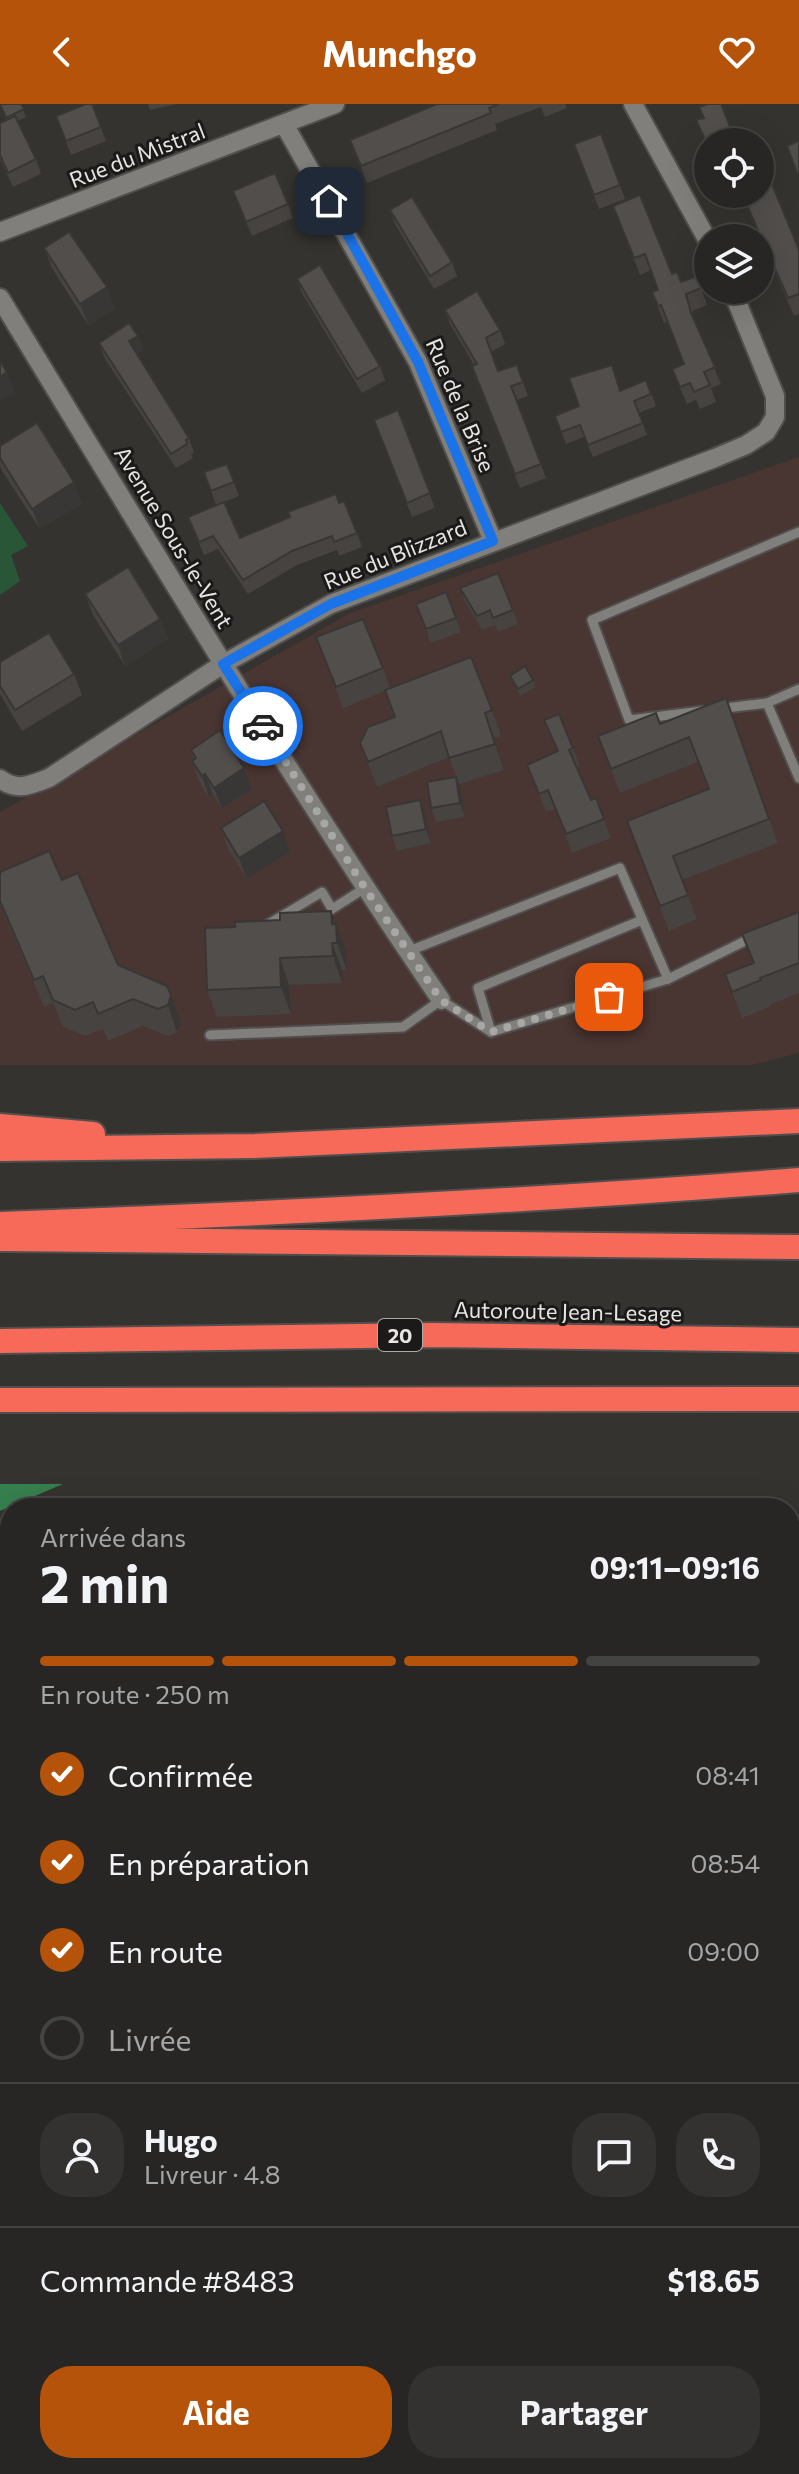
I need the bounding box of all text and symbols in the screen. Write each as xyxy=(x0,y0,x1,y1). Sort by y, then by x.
icon: back xyxy=(40,30,84,74)
text: Munchgo xyxy=(322,30,477,74)
icon: heart xyxy=(715,30,759,74)
street label: Rue du Mistral xyxy=(65,117,209,193)
map controls xyxy=(694,128,774,304)
button: locate xyxy=(694,128,774,208)
pin xyxy=(295,167,363,235)
icon: home xyxy=(307,179,351,223)
button: layers xyxy=(694,224,774,304)
street label: Rue de la Brise xyxy=(421,334,501,476)
street label: Avenue Sous-le-Vent xyxy=(109,441,239,633)
street label: Rue du Blizzard xyxy=(320,513,470,595)
courier xyxy=(223,686,303,766)
icon: car xyxy=(241,704,285,748)
pin xyxy=(575,963,643,1031)
icon: bag xyxy=(587,975,631,1019)
street label: Autoroute Jean-Lesage xyxy=(454,1296,682,1326)
road number: 20 xyxy=(378,1319,422,1351)
text: Arrivée dans xyxy=(40,1521,186,1552)
text: 09:11–09:16 xyxy=(590,1548,760,1585)
text: 2 min xyxy=(40,1550,169,1614)
text: En route · 250 m xyxy=(40,1678,230,1709)
icon: check xyxy=(40,1752,84,1796)
text: Confirmée xyxy=(108,1756,253,1793)
text: 08:41 xyxy=(695,1759,760,1790)
icon: check xyxy=(40,1840,84,1884)
text: En préparation xyxy=(108,1844,310,1881)
text: 08:54 xyxy=(691,1847,760,1878)
icon: check xyxy=(40,1928,84,1972)
text: En route xyxy=(108,1932,223,1969)
text: 09:00 xyxy=(687,1935,760,1966)
text: Livrée xyxy=(108,2020,191,2057)
button: person xyxy=(40,2113,124,2197)
button: chat xyxy=(572,2113,656,2197)
button: phone xyxy=(676,2113,760,2197)
text: Hugo xyxy=(144,2121,218,2158)
text: Livreur · 4.8 xyxy=(144,2158,280,2189)
text: Commande #8483 xyxy=(40,2261,295,2298)
text: $18.65 xyxy=(668,2261,760,2298)
button: Aide xyxy=(40,2366,392,2458)
button: Partager xyxy=(408,2366,760,2458)

